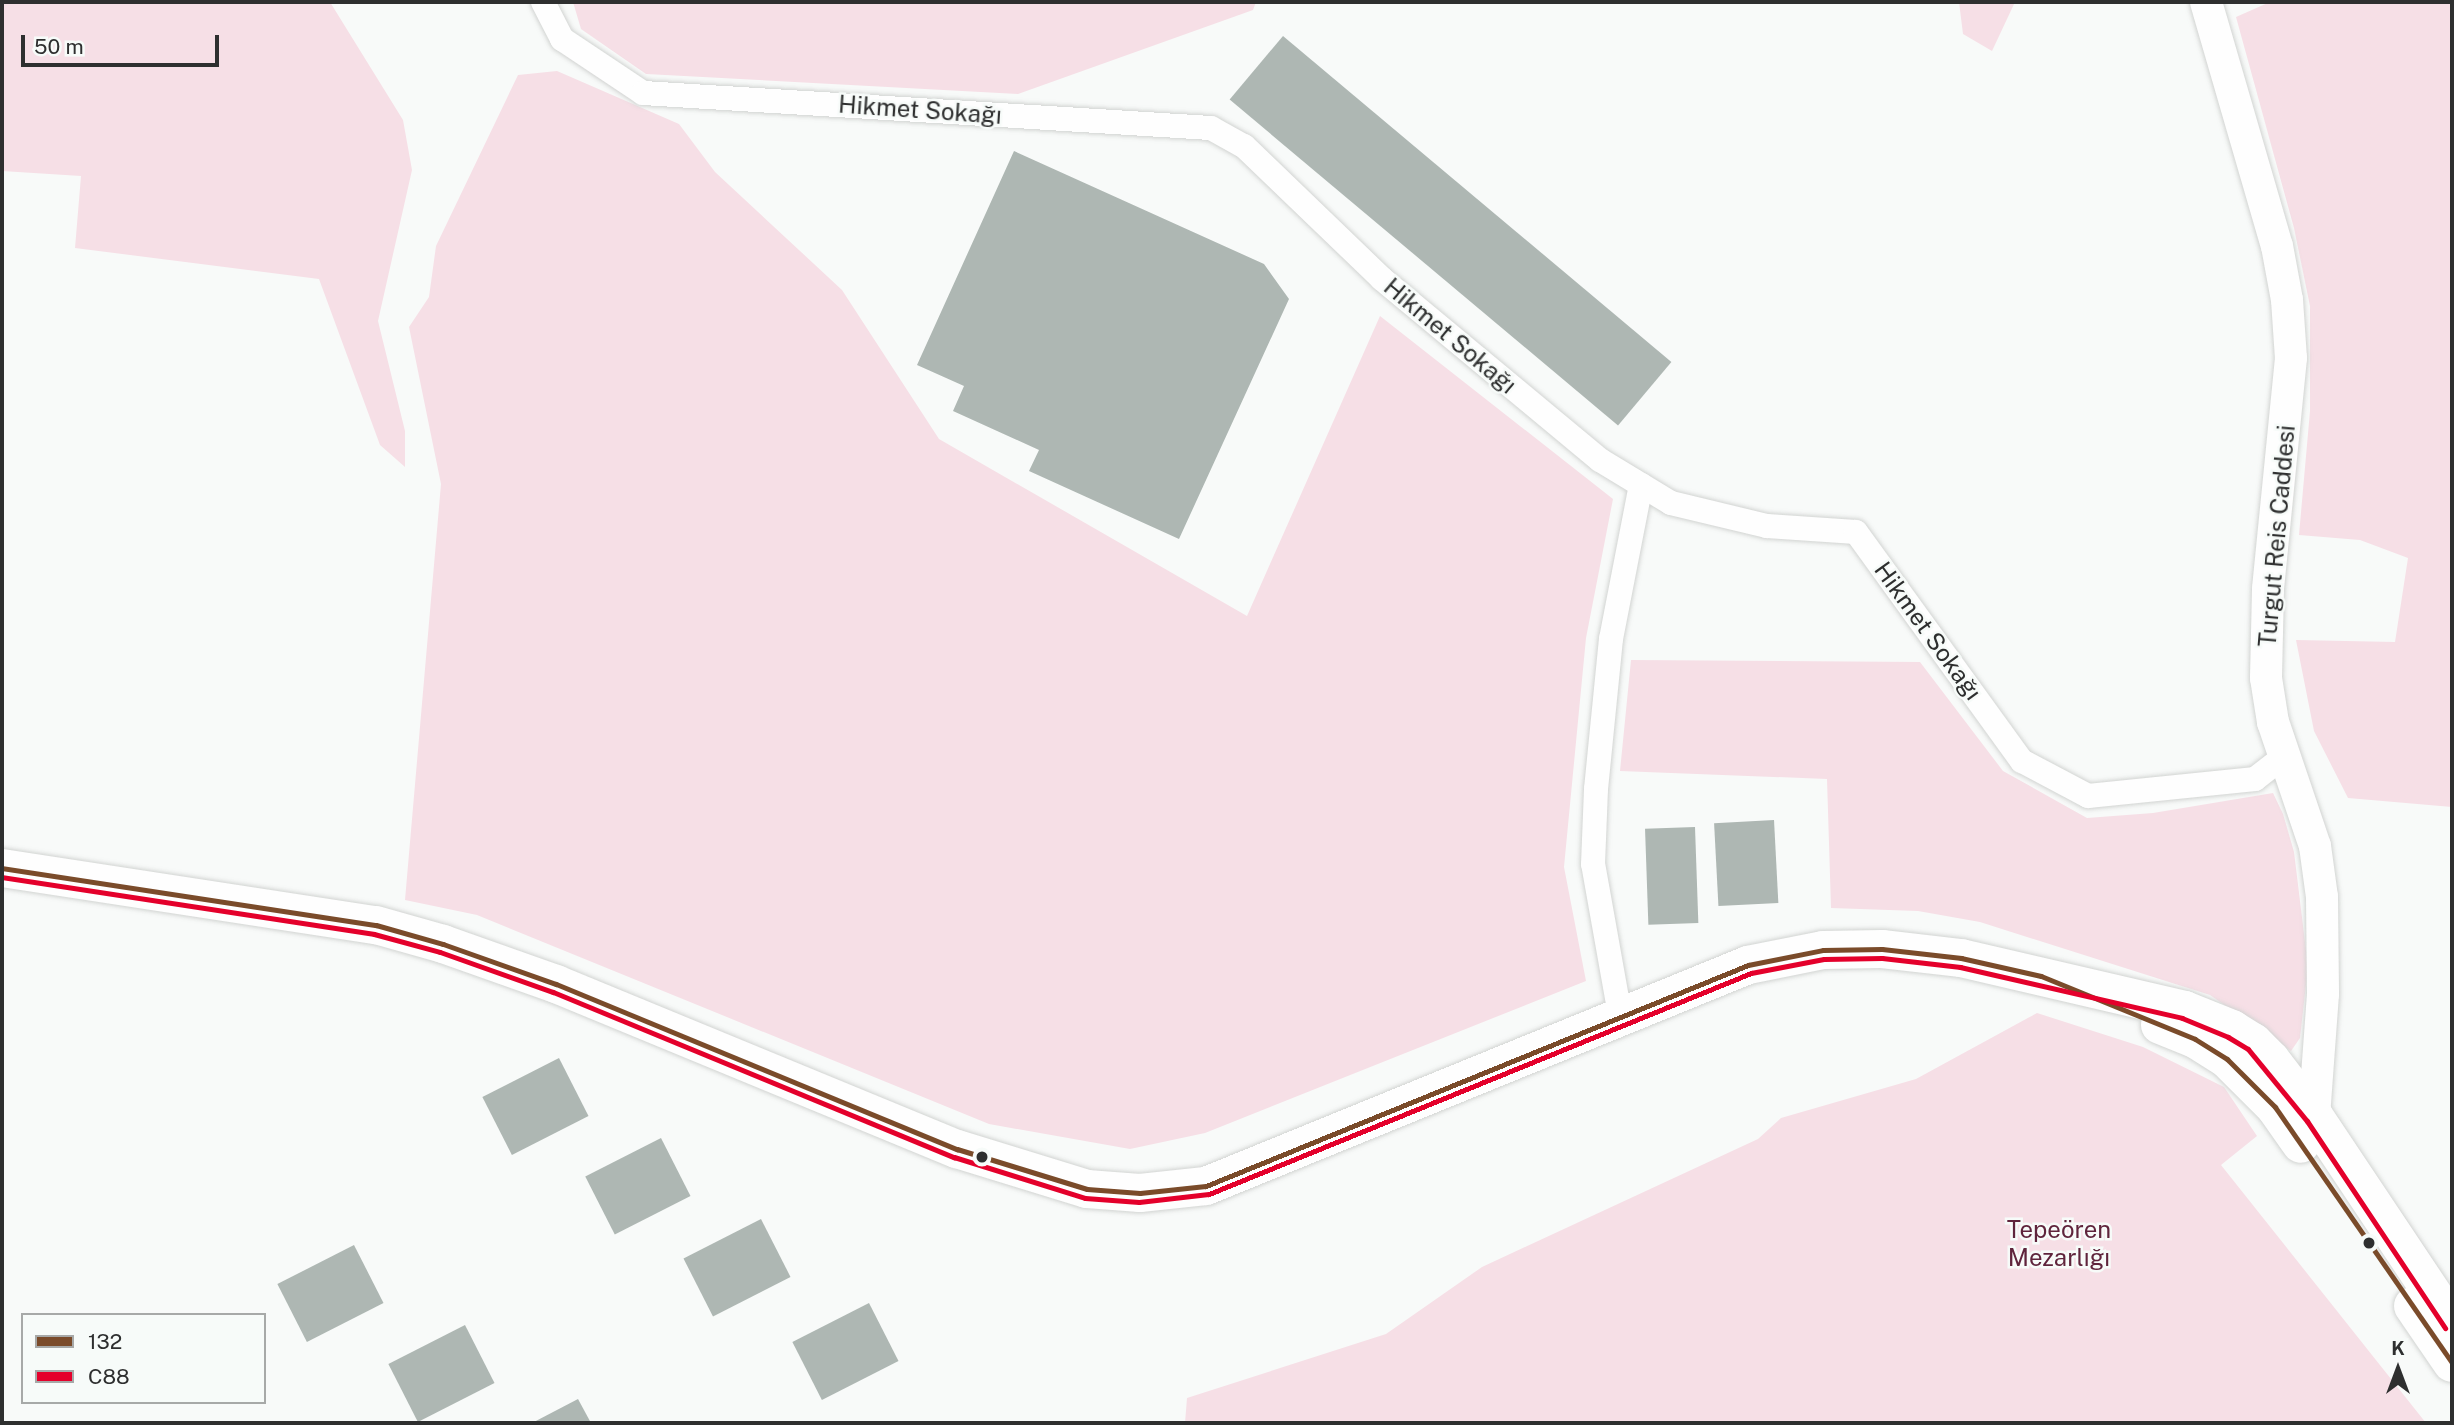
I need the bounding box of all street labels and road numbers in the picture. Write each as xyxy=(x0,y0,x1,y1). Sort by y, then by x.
street label: Hikmet Sokağı xyxy=(837,90,1003,130)
street label: Hikmet Sokağı xyxy=(1378,272,1522,400)
street label: Turgut Reis Caddesi xyxy=(2253,424,2301,648)
street label: Hikmet Sokağı xyxy=(1868,556,1988,706)

